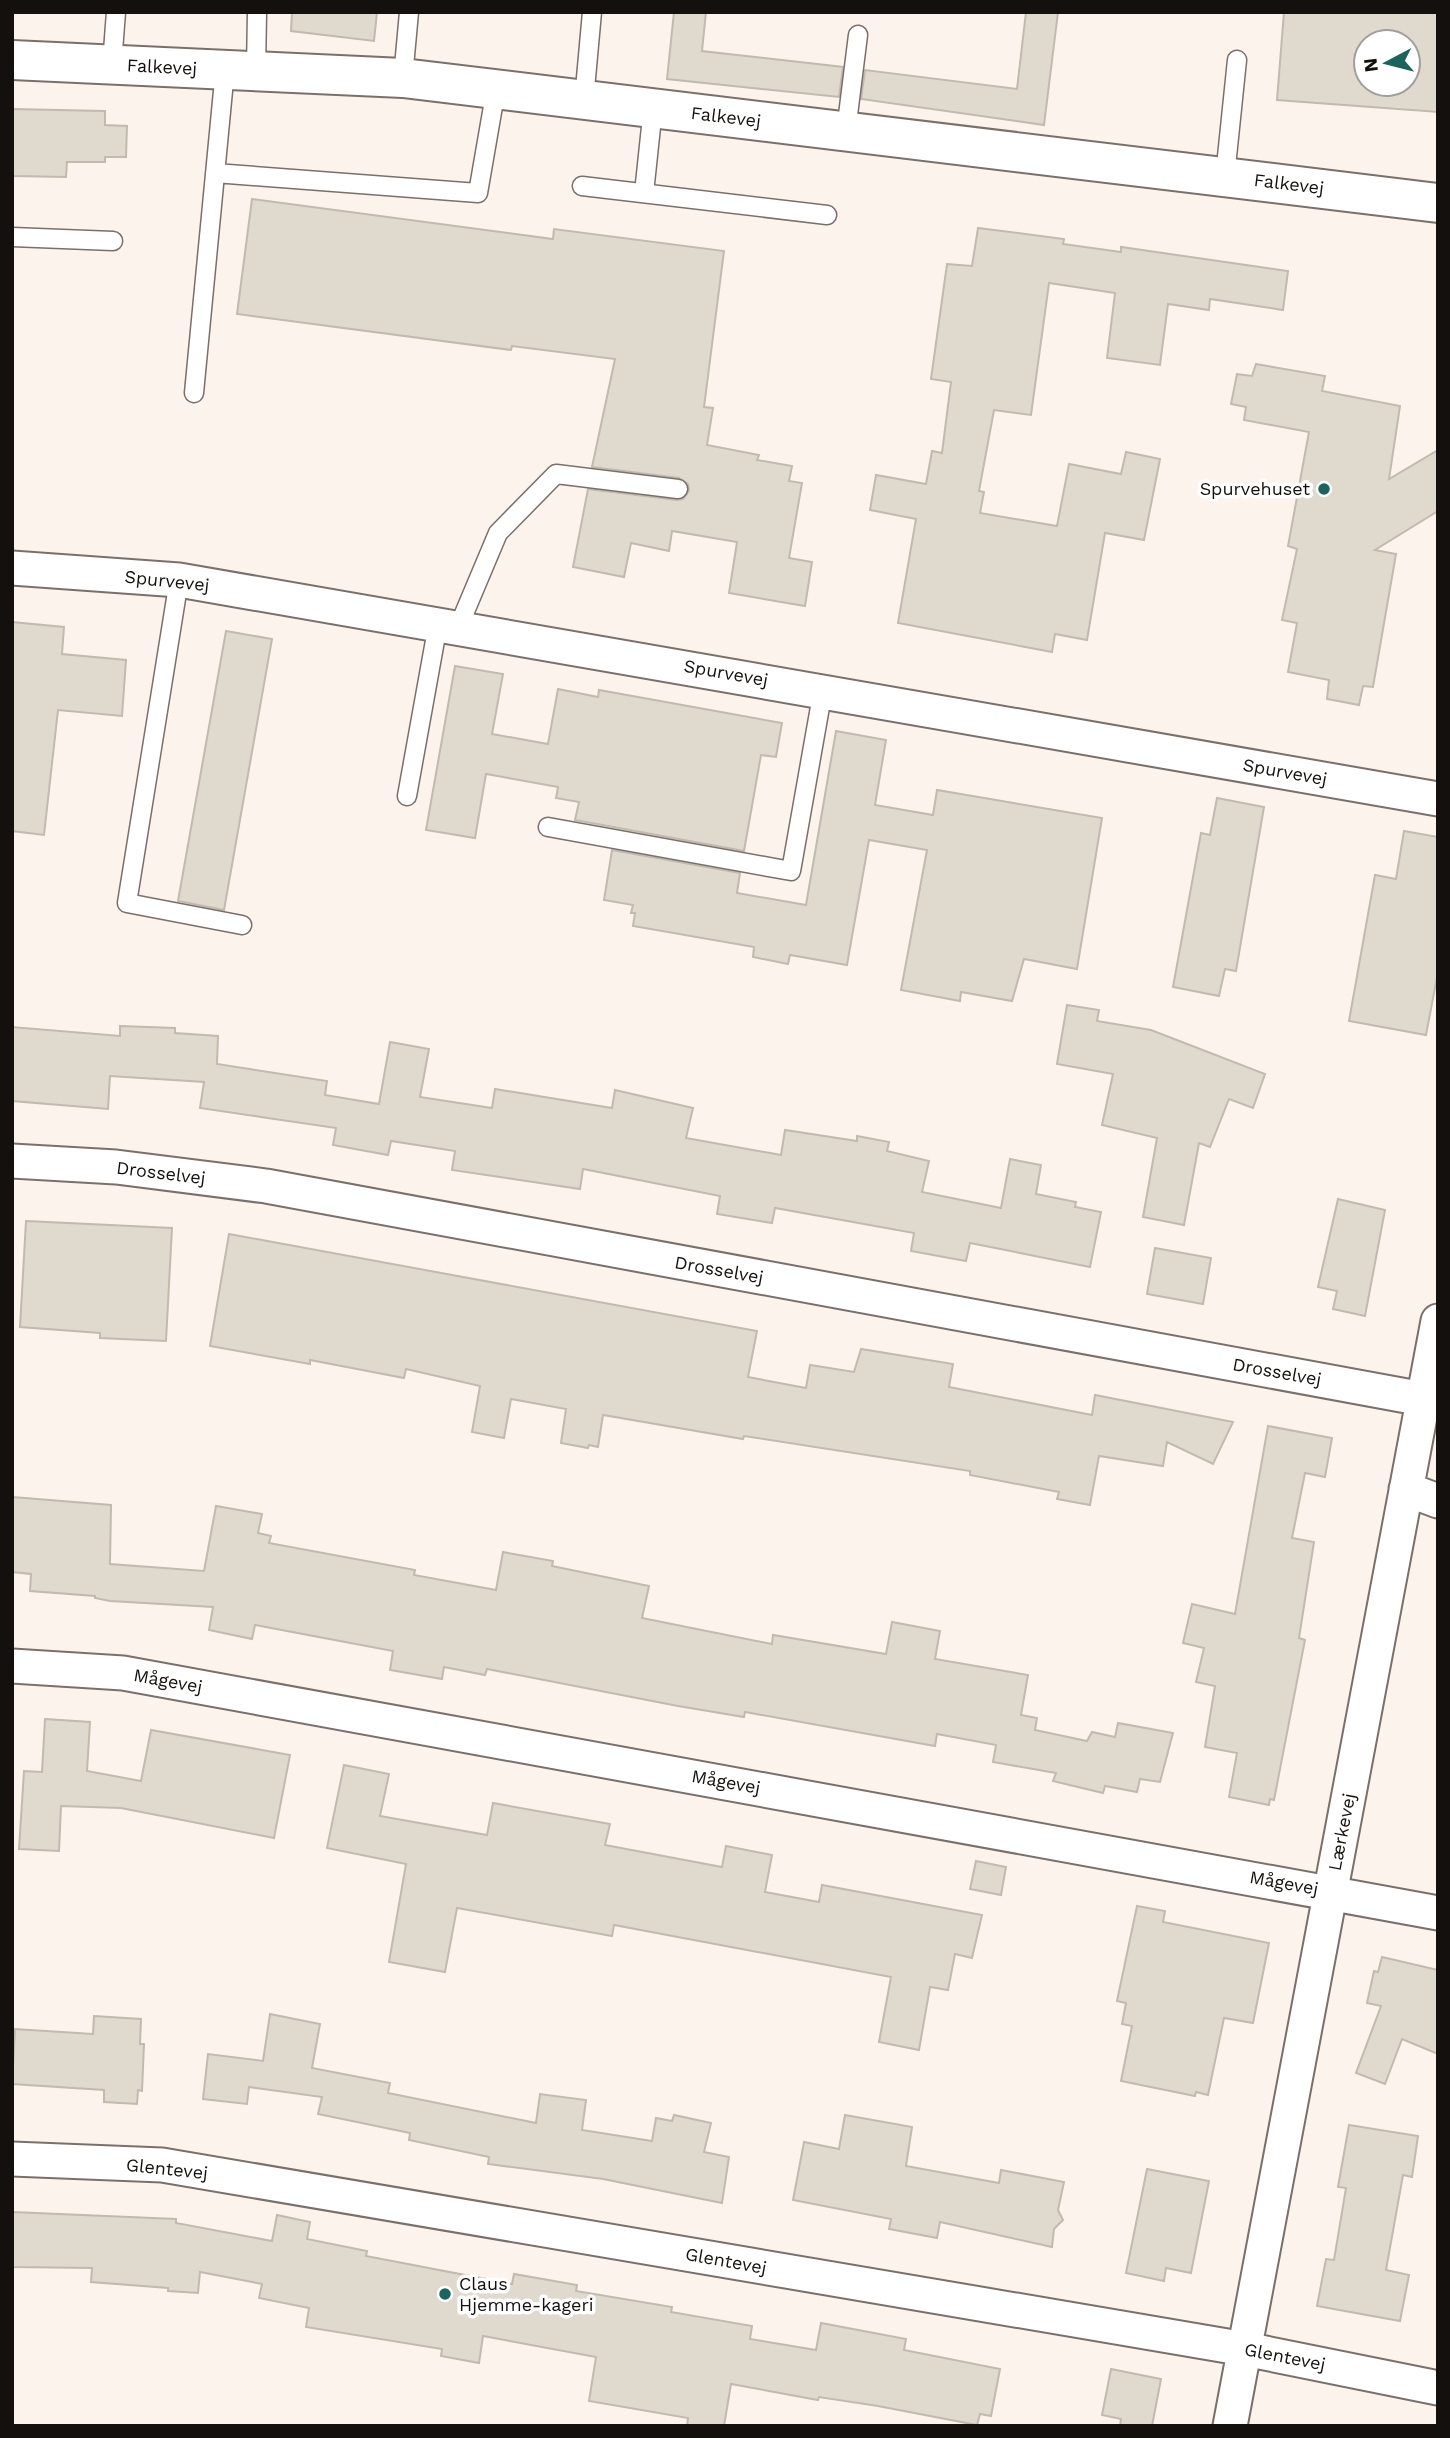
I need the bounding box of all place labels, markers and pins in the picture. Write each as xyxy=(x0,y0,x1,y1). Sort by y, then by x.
place label: Spurvehuset xyxy=(1200,478,1310,499)
marker: Spurvehuset xyxy=(1316,481,1332,497)
place label: Claus Hjemme-kageri xyxy=(459,2273,594,2315)
marker: Claus Hjemme-kageri xyxy=(437,2286,453,2302)

